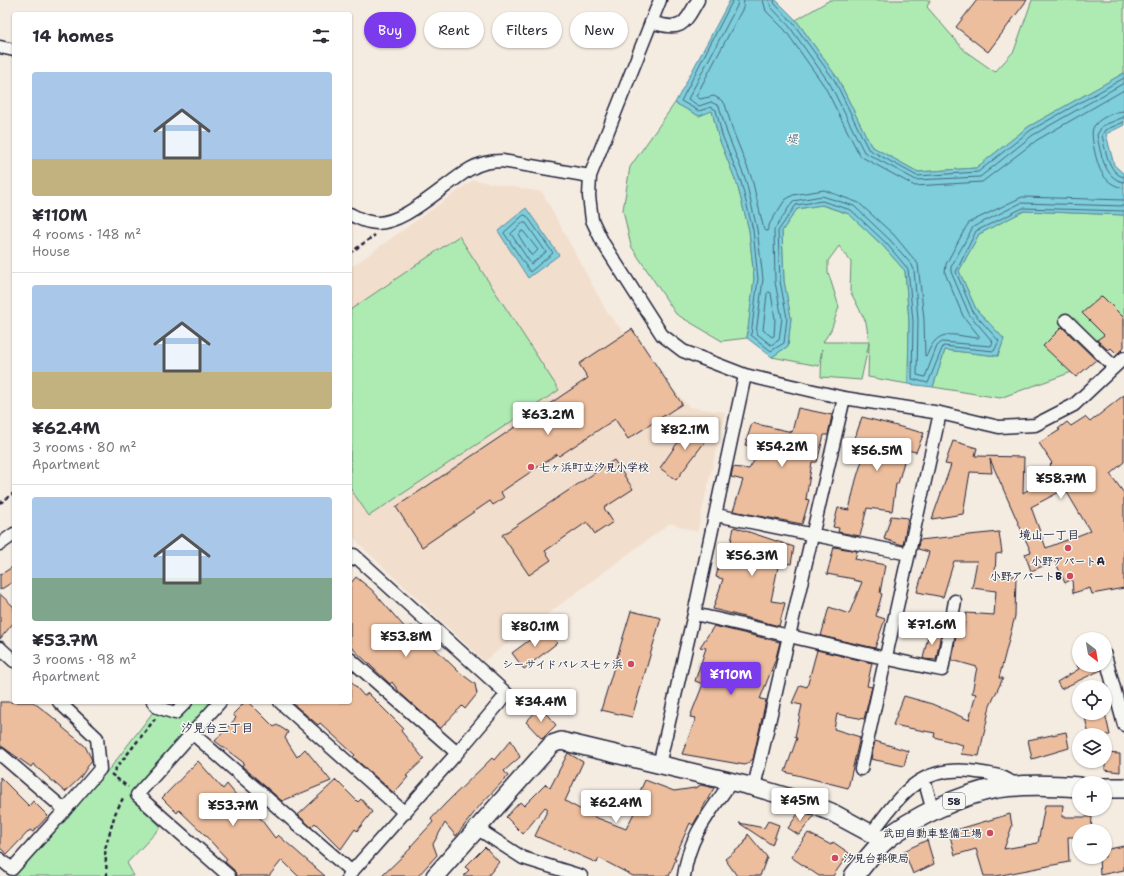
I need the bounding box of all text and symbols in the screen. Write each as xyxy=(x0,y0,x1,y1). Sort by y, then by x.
chip: Buy xyxy=(364,12,416,48)
chip: Rent xyxy=(424,12,484,48)
chip: Filters xyxy=(492,12,562,48)
chip: New xyxy=(570,12,628,48)
text: 14 homes xyxy=(32,25,114,47)
icon: filters xyxy=(310,25,332,47)
icon: home xyxy=(146,98,218,170)
water label: 堤 xyxy=(786,131,799,147)
text: ¥110M xyxy=(32,204,87,226)
text: 4 rooms · 148 m² xyxy=(32,226,141,243)
text: House xyxy=(32,243,70,260)
icon: home xyxy=(146,311,218,383)
pin: ¥63.2M xyxy=(515,402,581,436)
text: ¥63.2M xyxy=(522,406,574,423)
text: ¥62.4M xyxy=(32,417,100,439)
pin: ¥82.1M xyxy=(652,417,718,451)
text: ¥82.1M xyxy=(661,421,709,438)
pin: ¥54.2M xyxy=(749,434,815,468)
text: ¥54.2M xyxy=(756,438,808,455)
pin: ¥56.5M xyxy=(844,438,910,472)
text: 3 rooms · 80 m² xyxy=(32,439,136,456)
text: ¥56.5M xyxy=(851,442,903,459)
text: Apartment xyxy=(32,456,100,473)
place label: 七ヶ浜町立汐見小学校 xyxy=(539,460,649,475)
marker: 七ヶ浜町立汐見小学校 xyxy=(526,462,536,472)
pin: ¥58.7M xyxy=(1028,466,1094,500)
text: ¥58.7M xyxy=(1036,470,1086,487)
icon: home xyxy=(146,523,218,595)
district label: 境山一丁目 xyxy=(1019,527,1079,543)
pin: ¥56.3M xyxy=(719,543,785,577)
marker: 小野アパートA xyxy=(1063,543,1073,553)
text: ¥56.3M xyxy=(726,547,778,564)
place label: 小野アパートA xyxy=(1031,554,1105,569)
place label: 小野アパートB xyxy=(990,569,1062,584)
marker: 小野アパートB xyxy=(1065,571,1075,581)
pin: ¥71.6M xyxy=(899,612,965,646)
pin: ¥80.1M xyxy=(502,614,568,648)
text: ¥71.6M xyxy=(908,616,956,633)
text: ¥80.1M xyxy=(511,618,559,635)
pin: ¥53.8M xyxy=(373,624,439,658)
text: ¥53.8M xyxy=(380,628,432,645)
text: ¥53.7M xyxy=(32,629,98,651)
north arrow xyxy=(1072,632,1112,672)
map controls xyxy=(1072,632,1112,864)
text: 3 rooms · 98 m² xyxy=(32,651,136,668)
place label: シーサイドパレス七ヶ浜 xyxy=(502,657,623,672)
marker: シーサイドパレス七ヶ浜 xyxy=(626,659,636,669)
pin: ¥110M xyxy=(703,662,759,696)
text: ¥110M xyxy=(710,666,752,683)
text: Apartment xyxy=(32,668,100,685)
button: locate xyxy=(1072,680,1112,720)
pin: ¥34.4M xyxy=(508,689,574,723)
text: ¥34.4M xyxy=(515,693,567,710)
district label: 汐見台三丁目 xyxy=(181,720,253,736)
button: layers xyxy=(1072,728,1112,768)
button: + xyxy=(1072,776,1112,816)
pin: ¥45M xyxy=(776,788,824,822)
pin: ¥62.4M xyxy=(583,790,649,824)
text: ¥45M xyxy=(780,792,820,809)
pin: ¥53.7M xyxy=(200,793,266,827)
road number: 58 xyxy=(943,793,965,809)
text: ¥62.4M xyxy=(590,794,642,811)
text: ¥53.7M xyxy=(208,797,258,814)
button: − xyxy=(1072,824,1112,864)
place label: 武田自動車整備工場 xyxy=(883,826,982,841)
marker: 武田自動車整備工場 xyxy=(985,828,995,838)
place label: 汐見台郵便局 xyxy=(843,851,909,866)
marker: 汐見台郵便局 xyxy=(830,853,840,863)

